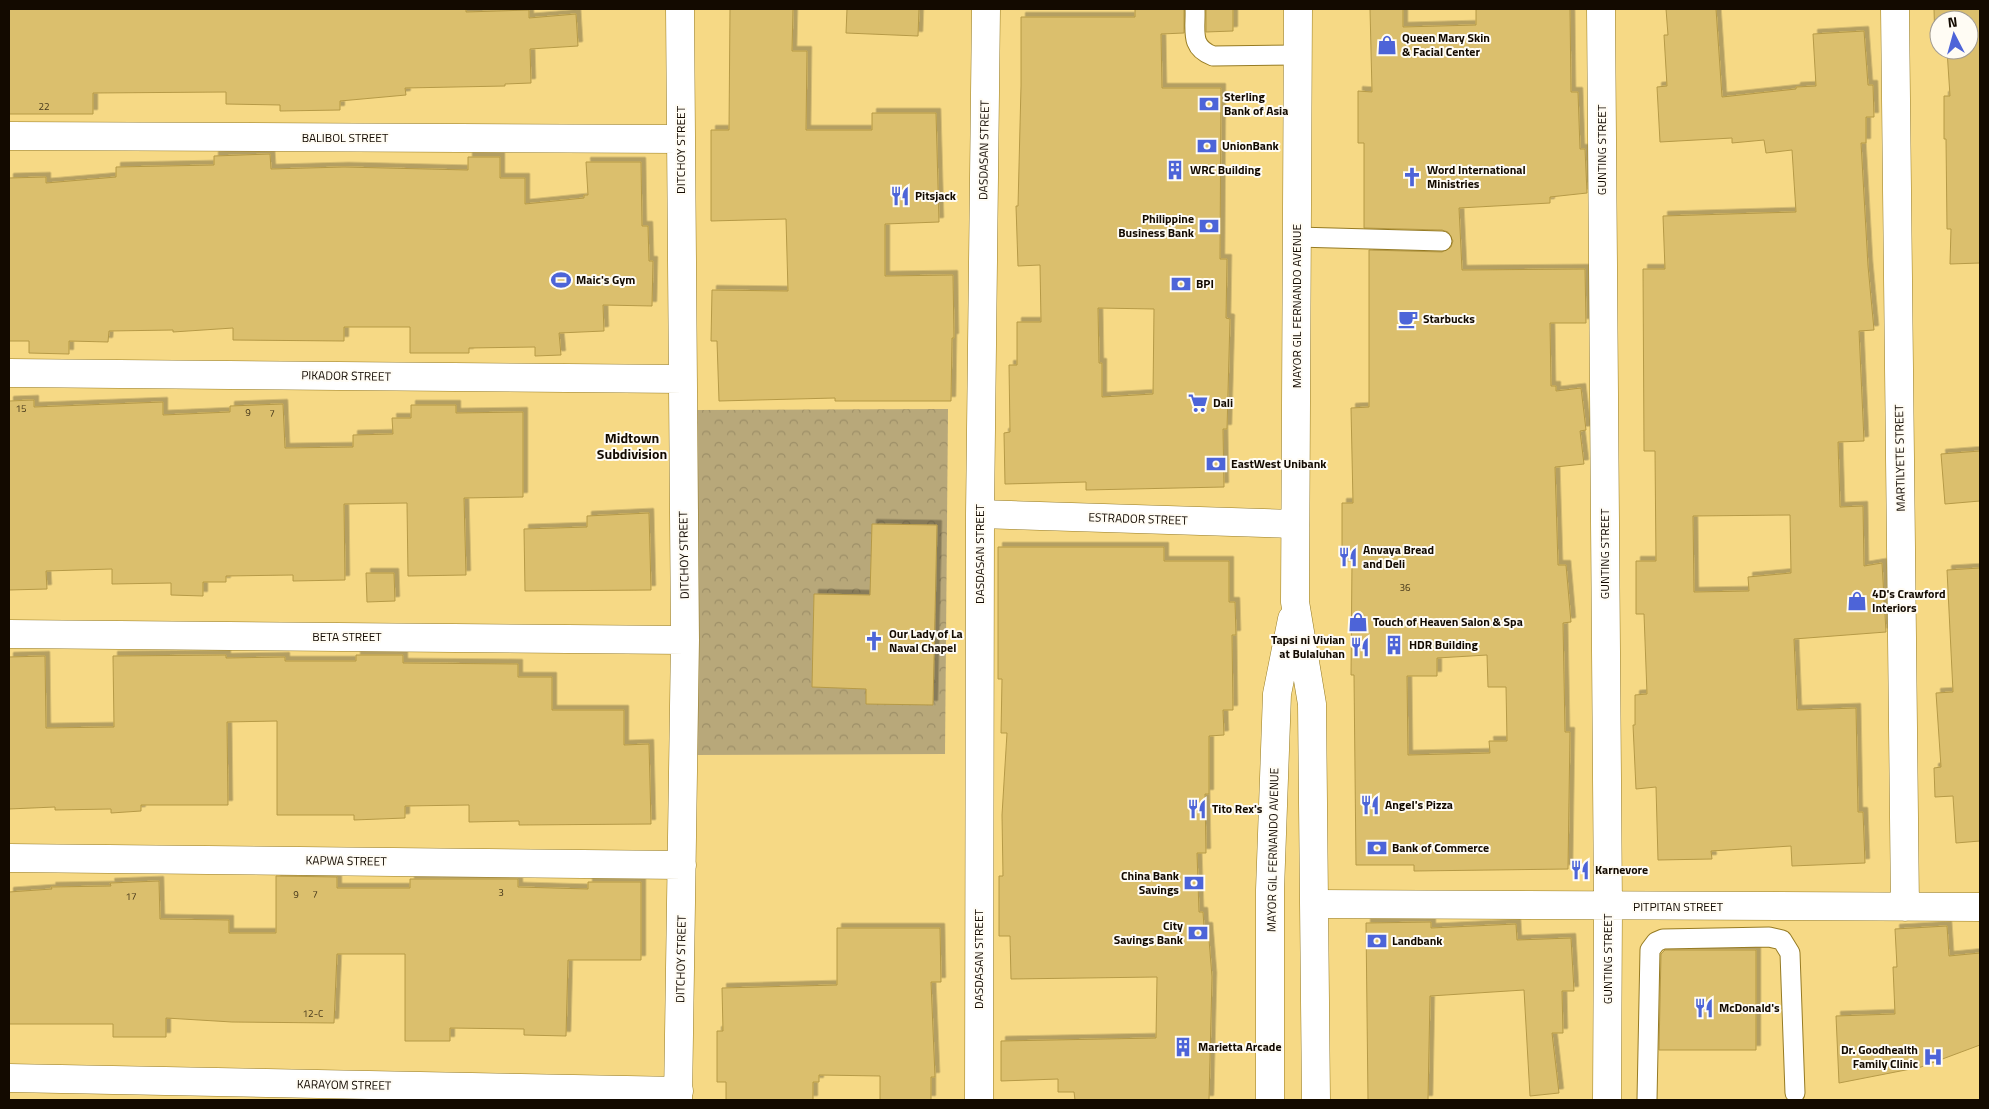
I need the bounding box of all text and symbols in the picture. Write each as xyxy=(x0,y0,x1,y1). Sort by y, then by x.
north arrow xyxy=(1929,10,1979,60)
text: N xyxy=(1947,11,1959,33)
place label: Queen Mary Skin & Facial Center xyxy=(1402,28,1490,61)
shop icon: Queen Mary Skin & Facial Center xyxy=(1376,34,1398,56)
place label: Sterling Bank of Asia xyxy=(1224,87,1288,120)
bank icon: Sterling Bank of Asia xyxy=(1198,93,1220,115)
house number: 22 xyxy=(38,99,50,114)
street label: DASDASAN STREET xyxy=(973,99,994,200)
street label: GUNTING STREET xyxy=(1592,104,1611,195)
street label: DITCHOY STREET xyxy=(671,105,690,194)
street label: BALIBOL STREET xyxy=(302,128,389,147)
bank icon: UnionBank xyxy=(1196,135,1218,157)
place label: UnionBank xyxy=(1222,136,1280,155)
building icon: WRC Building xyxy=(1164,159,1186,181)
place label: WRC Building xyxy=(1190,160,1261,179)
place label: Word International Ministries xyxy=(1427,160,1526,193)
church icon: Word International Ministries xyxy=(1401,166,1423,188)
restaurant icon: Pitsjack xyxy=(889,185,911,207)
place label: Pitsjack xyxy=(915,186,957,205)
place label: Philippine Business Bank xyxy=(1118,209,1195,242)
bank icon: Philippine Business Bank xyxy=(1198,215,1220,237)
street label: MAYOR GIL FERNANDO AVENUE xyxy=(1287,223,1306,388)
sports icon: Maic's Gym xyxy=(550,269,572,291)
place label: Maic's Gym xyxy=(576,270,635,289)
bank icon: BPI xyxy=(1170,273,1192,295)
place label: BPI xyxy=(1196,274,1214,293)
cafe icon: Starbucks xyxy=(1397,308,1419,330)
place label: Starbucks xyxy=(1423,309,1475,328)
street label: PIKADOR STREET xyxy=(301,365,392,386)
supermarket icon: Dali xyxy=(1187,392,1209,414)
place label: Dali xyxy=(1213,393,1233,412)
house number: 15 xyxy=(15,401,27,416)
street label: MARTILYETE STREET xyxy=(1889,404,1910,512)
house number: 9 xyxy=(245,405,251,420)
house number: 7 xyxy=(269,406,275,421)
district label: Midtown Subdivision xyxy=(597,427,667,464)
bank icon: EastWest Unibank xyxy=(1205,453,1227,475)
place label: EastWest Unibank xyxy=(1231,454,1327,473)
street label: DASDASAN STREET xyxy=(970,503,989,604)
street label: ESTRADOR STREET xyxy=(1088,507,1189,530)
street label: GUNTING STREET xyxy=(1595,508,1614,599)
street label: DITCHOY STREET xyxy=(673,510,694,599)
place label: Anvaya Bread and Deli xyxy=(1363,540,1434,573)
restaurant icon: Anvaya Bread and Deli xyxy=(1337,546,1359,568)
house number: 36 xyxy=(1399,580,1411,595)
place label: 4D's Crawford Interiors xyxy=(1872,584,1946,617)
shop icon: 4D's Crawford Interiors xyxy=(1846,590,1868,612)
shop icon: Touch of Heaven Salon & Spa xyxy=(1347,611,1369,633)
place label: Touch of Heaven Salon & Spa xyxy=(1373,612,1523,631)
place label: Our Lady of La Naval Chapel xyxy=(889,624,963,657)
street label: BETA STREET xyxy=(312,627,382,646)
church icon: Our Lady of La Naval Chapel xyxy=(863,630,885,652)
place label: Tapsi ni Vivian at Bulaluhan xyxy=(1271,630,1345,663)
building icon: HDR Building xyxy=(1383,634,1405,656)
place label: HDR Building xyxy=(1409,635,1478,654)
restaurant icon: Tapsi ni Vivian at Bulaluhan xyxy=(1349,636,1371,658)
street label: MAYOR GIL FERNANDO AVENUE xyxy=(1262,767,1283,932)
restaurant icon: Angel's Pizza xyxy=(1359,794,1381,816)
place label: Angel's Pizza xyxy=(1385,795,1453,814)
restaurant icon: Tito Rex's xyxy=(1186,798,1208,820)
place label: Tito Rex's xyxy=(1212,799,1263,818)
bank icon: Bank of Commerce xyxy=(1366,837,1388,859)
place label: Bank of Commerce xyxy=(1392,838,1489,857)
street label: KAPWA STREET xyxy=(305,850,387,871)
restaurant icon: Karnevore xyxy=(1569,859,1591,881)
place label: Karnevore xyxy=(1595,860,1648,879)
place label: China Bank Savings xyxy=(1121,866,1180,899)
bank icon: China Bank Savings xyxy=(1183,872,1205,894)
house number: 3 xyxy=(498,885,504,900)
house number: 9 xyxy=(293,887,299,902)
house number: 7 xyxy=(312,887,318,902)
house number: 17 xyxy=(125,889,137,904)
street label: PITPITAN STREET xyxy=(1633,897,1724,916)
street label: DASDASAN STREET xyxy=(969,908,988,1009)
street label: GUNTING STREET xyxy=(1598,913,1617,1004)
street label: DITCHOY STREET xyxy=(670,914,691,1003)
place label: City Savings Bank xyxy=(1114,916,1184,949)
bank icon: City Savings Bank xyxy=(1187,922,1209,944)
bank icon: Landbank xyxy=(1366,930,1388,952)
place label: Landbank xyxy=(1392,931,1443,950)
restaurant icon: McDonald's xyxy=(1693,997,1715,1019)
place label: McDonald's xyxy=(1719,998,1780,1017)
house number: 12-C xyxy=(302,1006,324,1021)
building icon: Marietta Arcade xyxy=(1172,1036,1194,1058)
place label: Marietta Arcade xyxy=(1198,1037,1282,1056)
place label: Dr. Goodhealth Family Clinic xyxy=(1841,1040,1918,1073)
hospital icon: Dr. Goodhealth Family Clinic xyxy=(1922,1046,1944,1068)
street label: KARAYOM STREET xyxy=(297,1074,392,1095)

